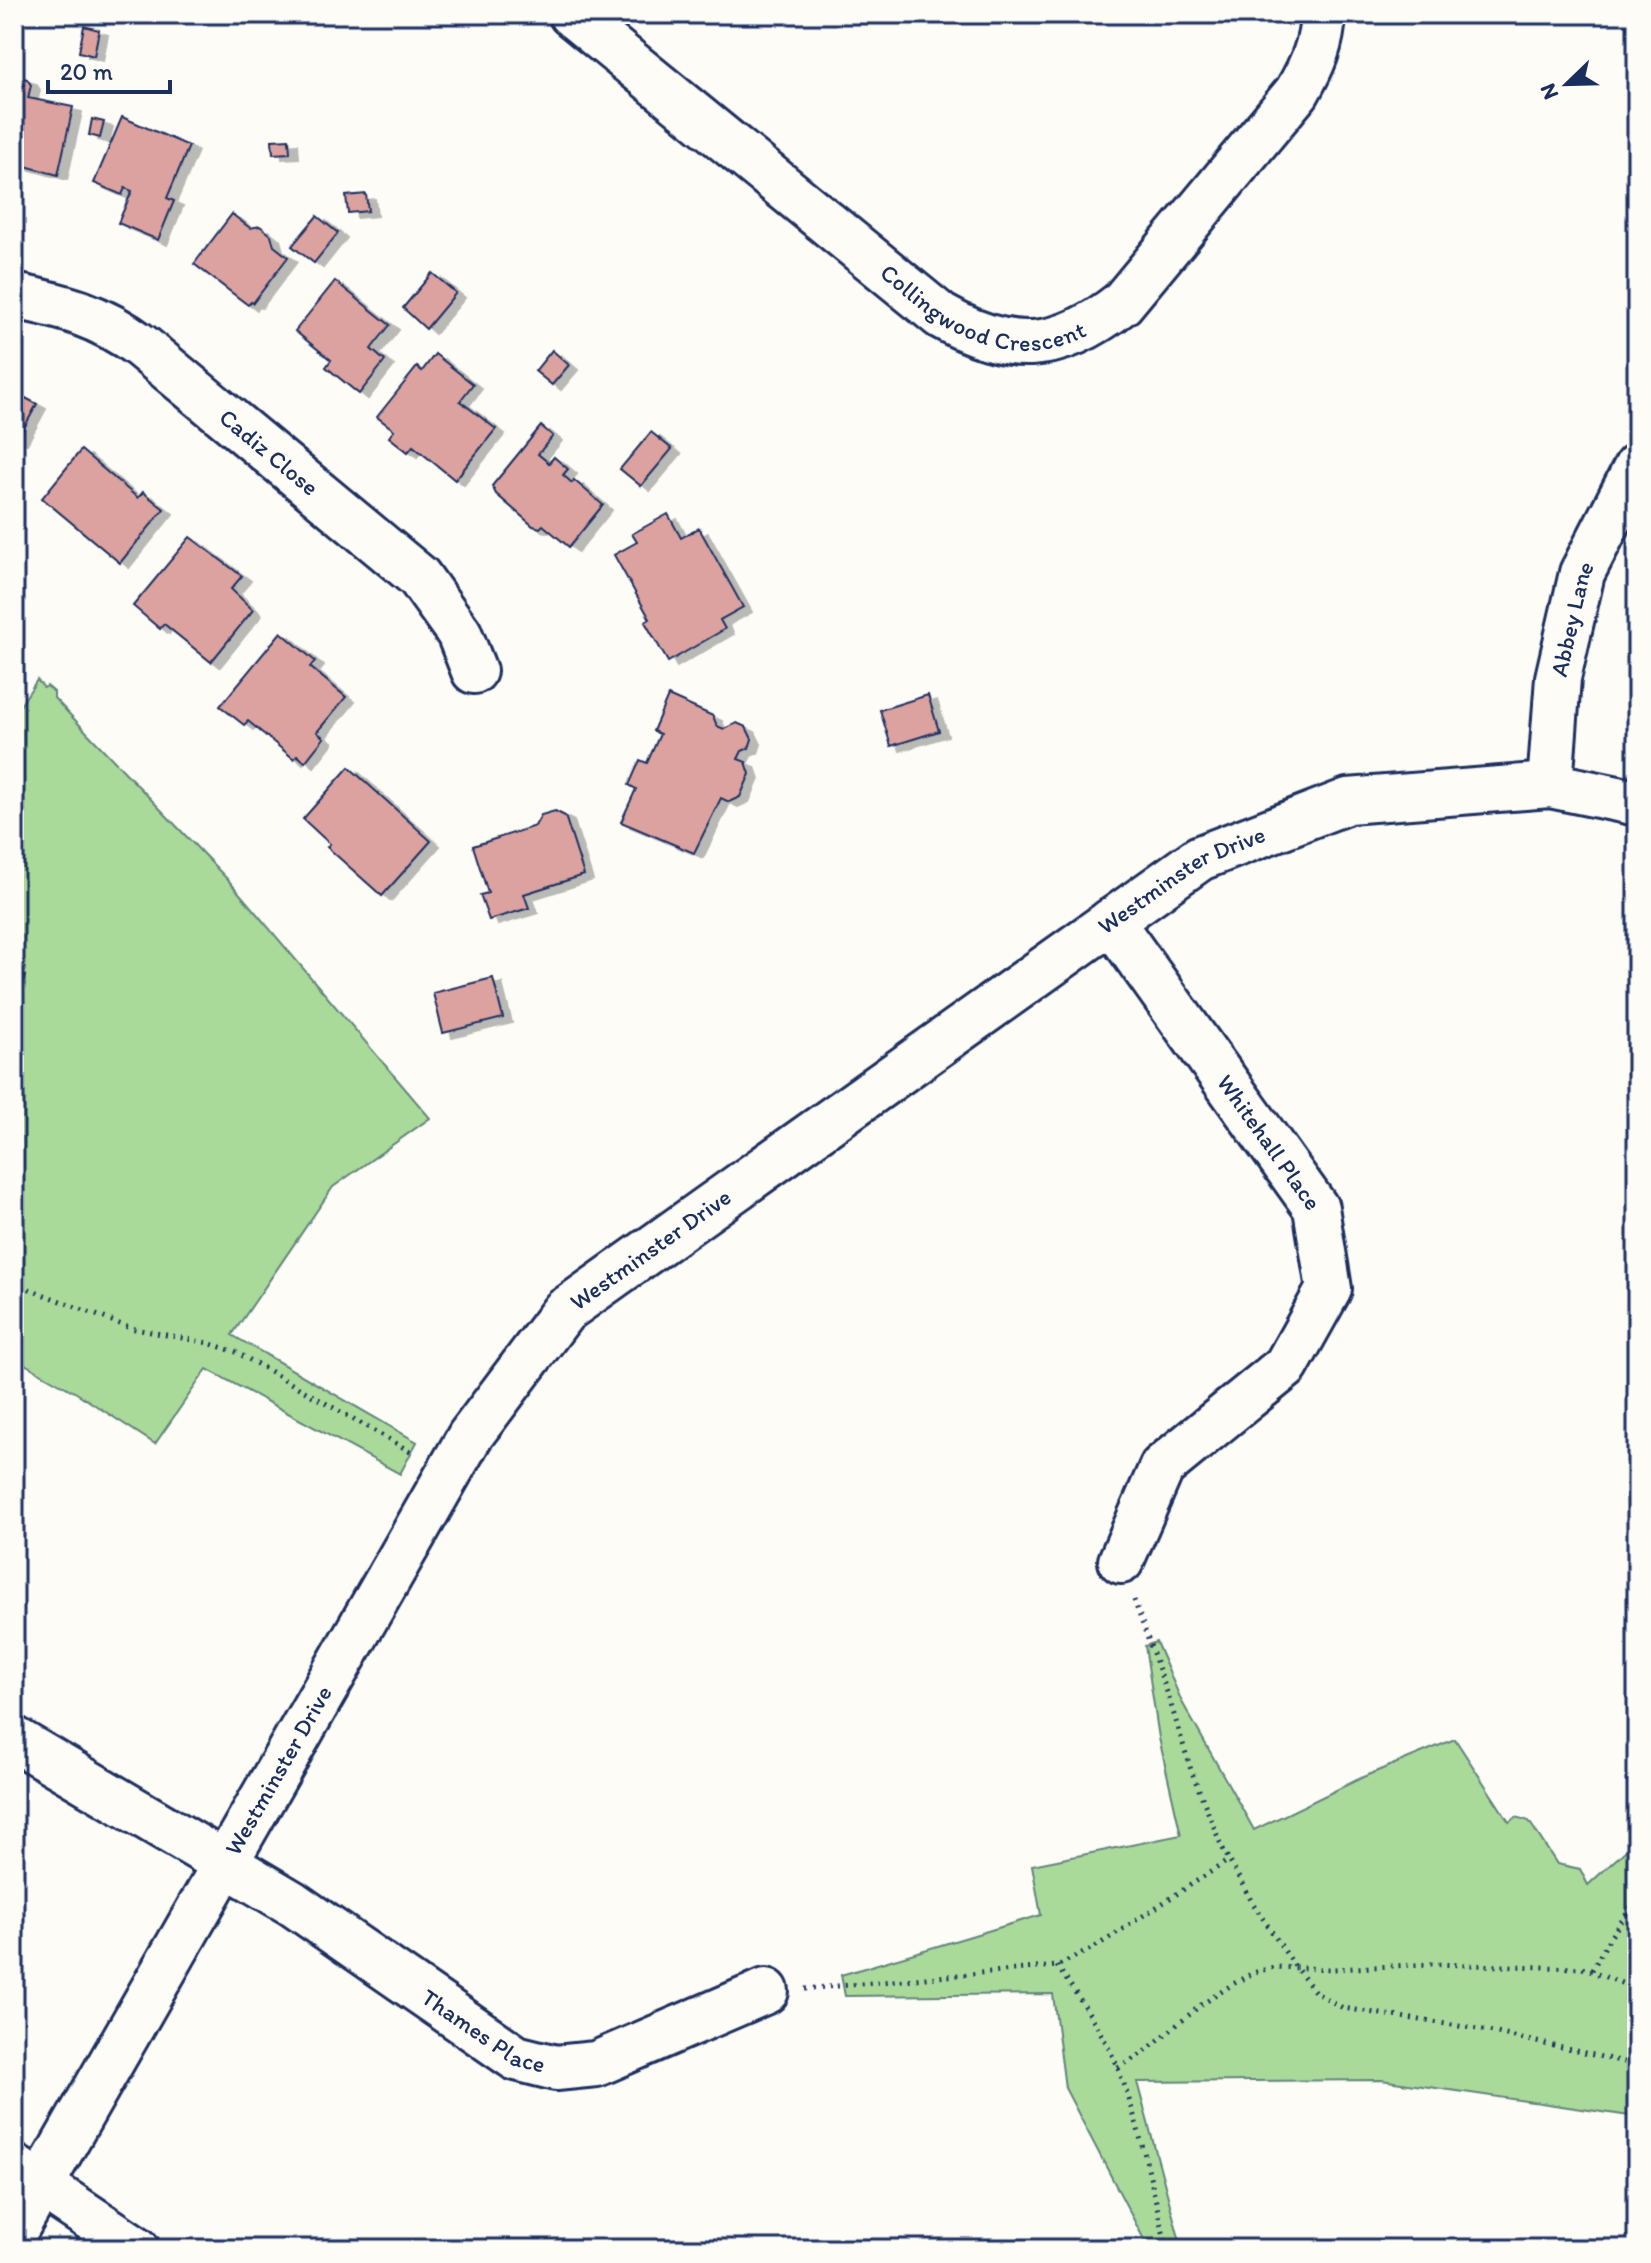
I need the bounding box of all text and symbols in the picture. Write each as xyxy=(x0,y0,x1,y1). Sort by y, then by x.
scale bar xyxy=(48,44,170,94)
north arrow xyxy=(1527,44,1607,124)
text: 20 m xyxy=(60,57,113,86)
text: N xyxy=(1534,80,1564,104)
street label: Collingwood Crescent xyxy=(875,258,1090,357)
street label: Cadiz Close xyxy=(214,402,325,501)
street label: Abbey Lane xyxy=(1544,556,1600,679)
street label: Westminster Drive xyxy=(1092,819,1269,940)
street label: Whitehall Place xyxy=(1211,1069,1328,1216)
street label: Westminster Drive xyxy=(564,1182,736,1316)
street label: Westminster Drive xyxy=(218,1680,338,1860)
street label: Thames Place xyxy=(416,1982,548,2079)

